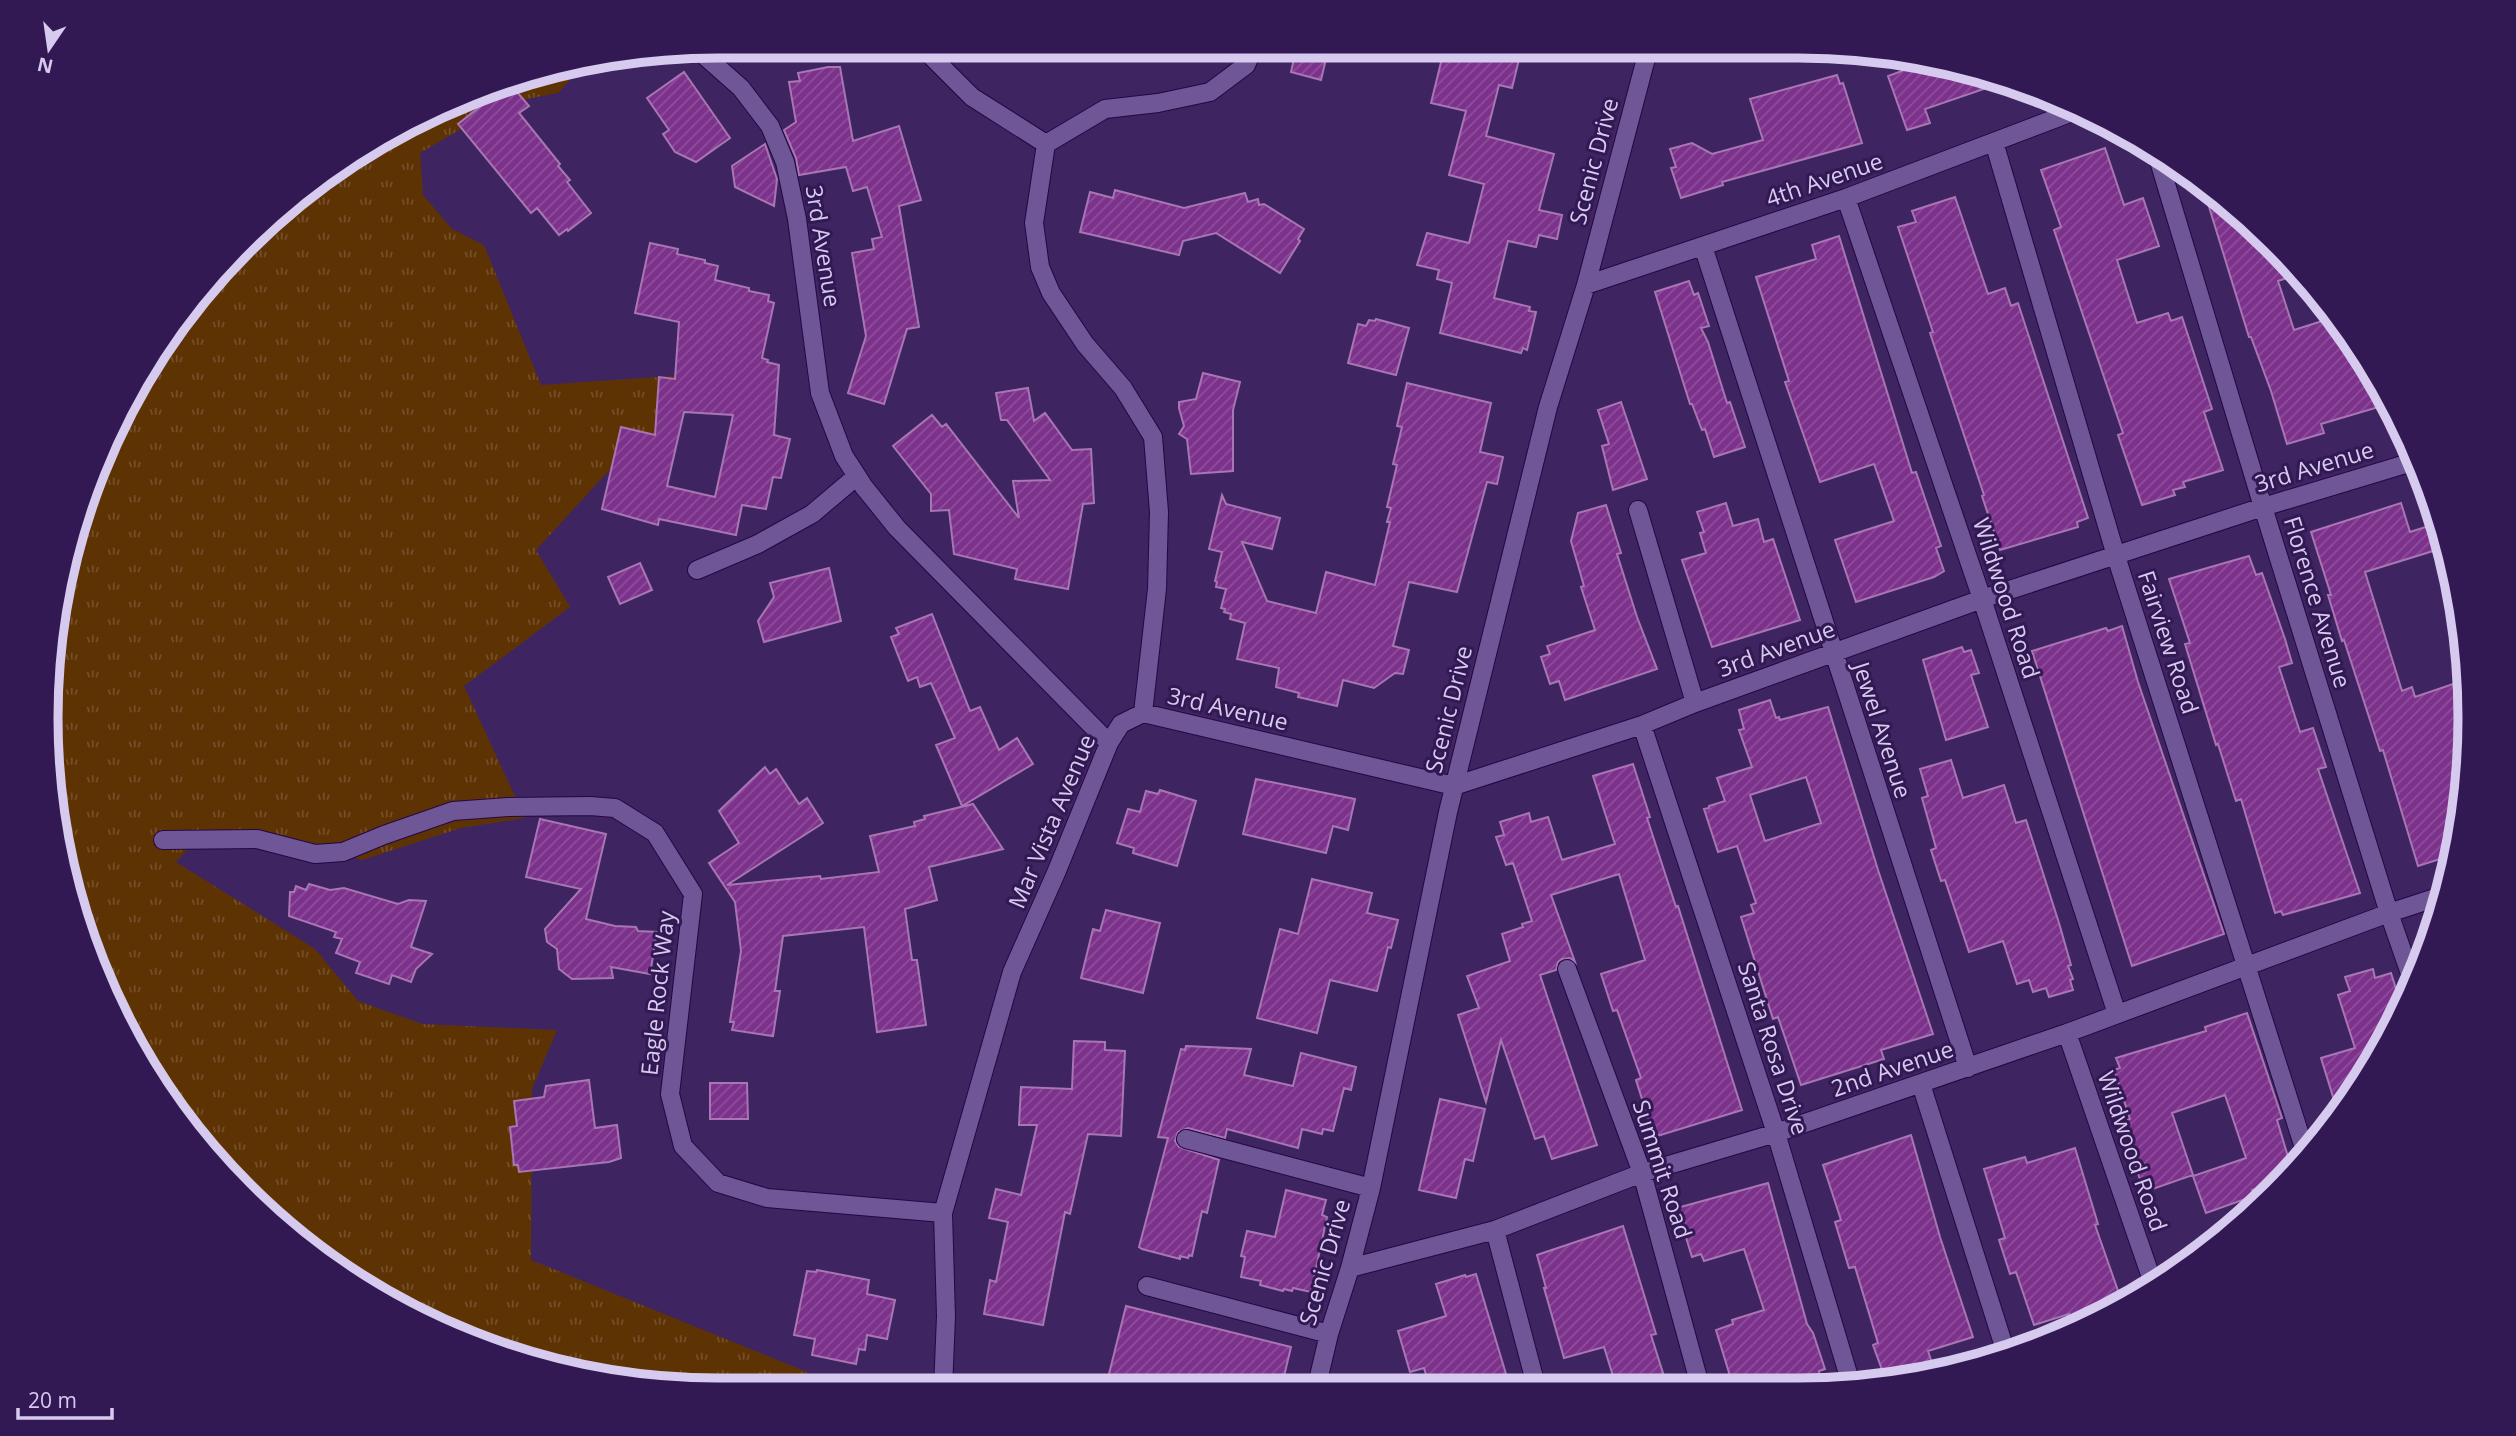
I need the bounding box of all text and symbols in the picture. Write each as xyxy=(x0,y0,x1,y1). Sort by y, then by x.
north arrow xyxy=(14,14,84,84)
text: N xyxy=(35,51,56,80)
street label: Scenic Drive xyxy=(1561,94,1625,228)
street label: 4th Avenue xyxy=(1761,144,1887,214)
street label: 3rd Avenue xyxy=(799,183,849,309)
street label: 3rd Avenue xyxy=(2251,433,2377,499)
street label: Florence Avenue xyxy=(2277,512,2359,692)
street label: Wildwood Road xyxy=(1966,513,2048,683)
street label: Fairview Road xyxy=(2131,566,2207,718)
street label: 3rd Avenue xyxy=(1713,612,1839,684)
street label: Scenic Drive xyxy=(1417,642,1479,776)
street label: Jewel Avenue xyxy=(1845,656,1920,802)
street label: 3rd Avenue xyxy=(1165,679,1291,737)
street label: Mar Vista Avenue xyxy=(1000,729,1102,913)
street label: Eagle Rock Way xyxy=(632,909,682,1077)
street label: Santa Rosa Drive xyxy=(1731,957,1817,1139)
street label: 2nd Avenue xyxy=(1827,1032,1957,1104)
street label: Wildwood Road xyxy=(2091,1067,2175,1235)
street label: Summit Road xyxy=(1626,1095,1700,1243)
street label: Scenic Drive xyxy=(1291,1195,1357,1329)
scale bar xyxy=(18,1376,112,1420)
text: 20 m xyxy=(28,1386,77,1414)

